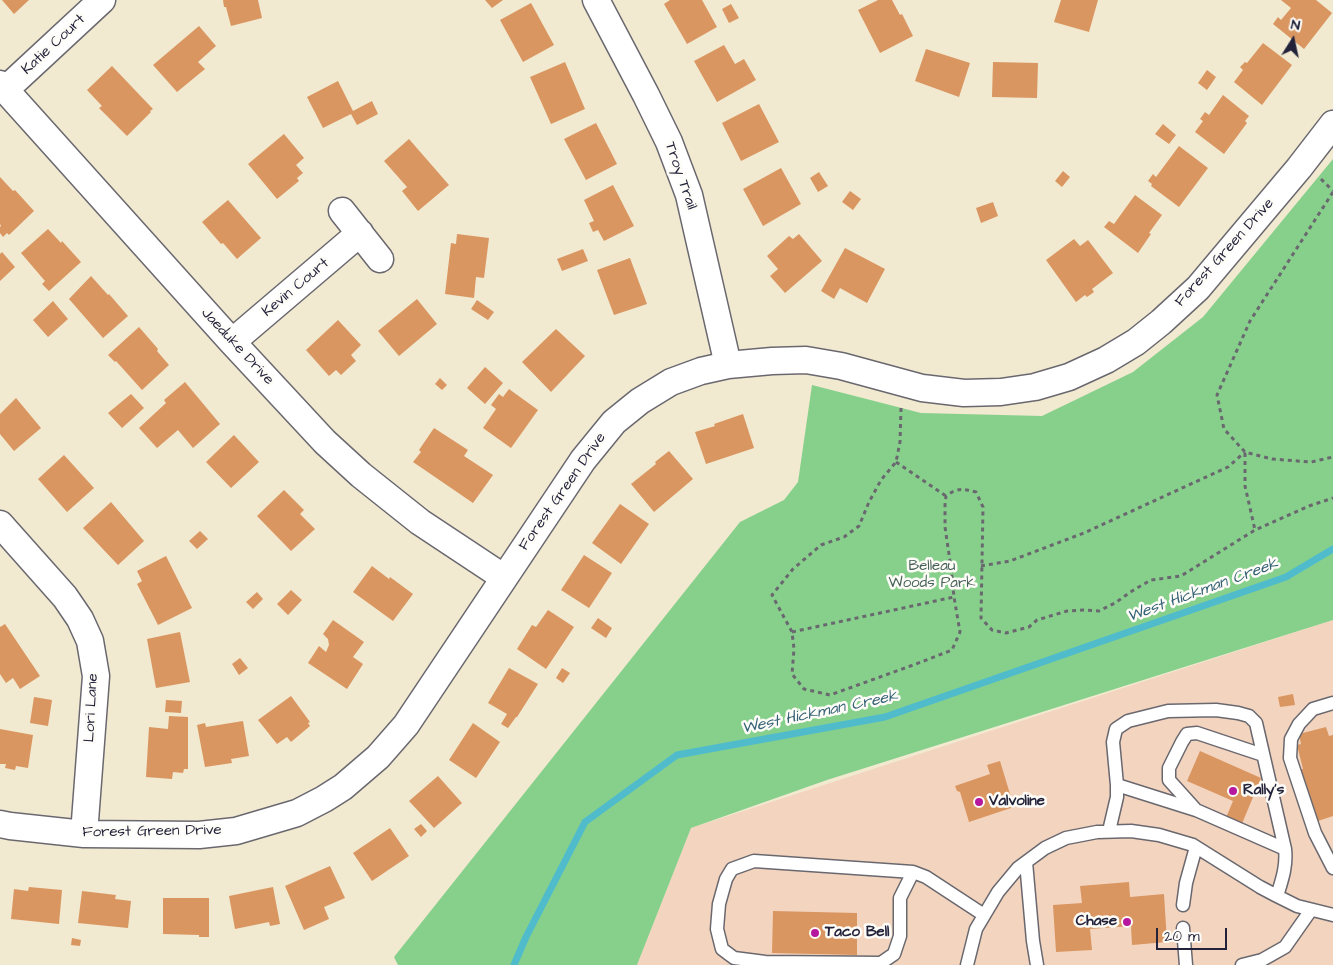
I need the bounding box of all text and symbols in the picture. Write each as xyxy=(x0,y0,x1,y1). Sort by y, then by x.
street label: Katie Court xyxy=(19,11,89,79)
north arrow xyxy=(1268,15,1318,65)
text: N xyxy=(1290,15,1302,36)
street label: Troy Trail xyxy=(660,140,700,212)
street label: Forest Green Drive xyxy=(1172,195,1278,311)
street label: Kevin Court xyxy=(259,255,333,321)
street label: Jaeduke Drive xyxy=(197,305,277,389)
street label: Forest Green Drive xyxy=(516,430,610,554)
water label: West Hickman Creek xyxy=(1125,555,1281,627)
park label: Belleau Woods Park xyxy=(889,558,975,593)
street label: Lori Lane xyxy=(81,673,103,743)
water label: West Hickman Creek xyxy=(740,687,900,739)
place label: Rally's xyxy=(1243,782,1284,800)
marker: Rally's xyxy=(1227,785,1239,797)
place label: Valvoline xyxy=(989,793,1045,811)
marker: Valvoline xyxy=(973,796,985,808)
street label: Forest Green Drive xyxy=(82,822,222,842)
place label: Chase xyxy=(1076,913,1117,931)
marker: Chase xyxy=(1121,916,1133,928)
scale bar xyxy=(1158,918,1229,950)
place label: Taco Bell xyxy=(825,924,889,942)
text: 20 m xyxy=(1164,926,1200,947)
marker: Taco Bell xyxy=(809,927,821,939)

